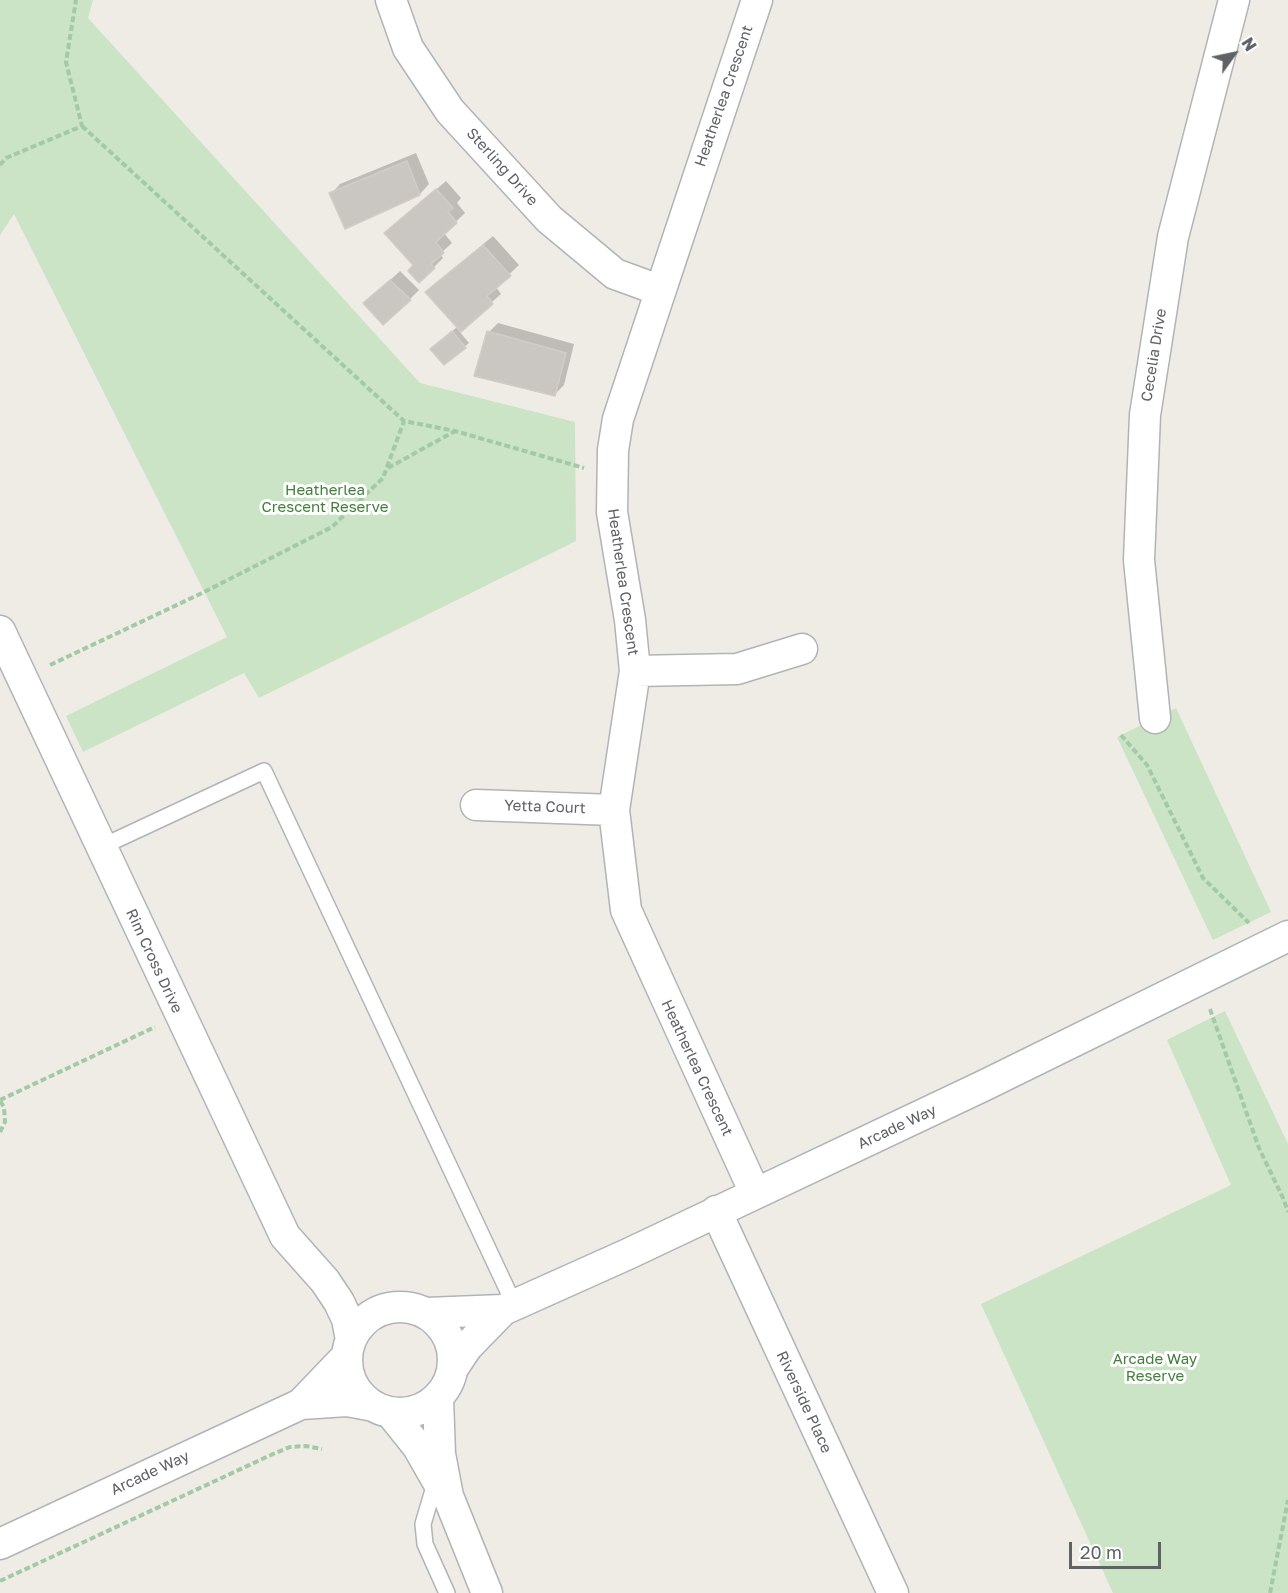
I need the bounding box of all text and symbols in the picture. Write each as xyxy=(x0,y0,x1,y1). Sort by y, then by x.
street label: Heatherlea Crescent xyxy=(691,23,757,169)
north arrow xyxy=(1204,24,1264,84)
text: N xyxy=(1237,34,1261,55)
street label: Sterling Drive xyxy=(463,125,541,209)
street label: Cecelia Drive xyxy=(1138,307,1170,403)
park label: Heatherlea Crescent Reserve xyxy=(262,481,388,516)
street label: Heatherlea Crescent xyxy=(604,507,642,657)
street label: Yetta Court xyxy=(504,797,586,817)
street label: Rim Cross Drive xyxy=(122,906,186,1016)
street label: Heatherlea Crescent xyxy=(658,997,736,1139)
street label: Arcade Way xyxy=(855,1101,939,1153)
street label: Riverside Place xyxy=(772,1348,836,1456)
park label: Arcade Way Reserve xyxy=(1113,1350,1197,1385)
street label: Arcade Way xyxy=(108,1447,192,1499)
scale bar xyxy=(1072,1530,1164,1568)
text: 20 m xyxy=(1080,1541,1122,1563)

